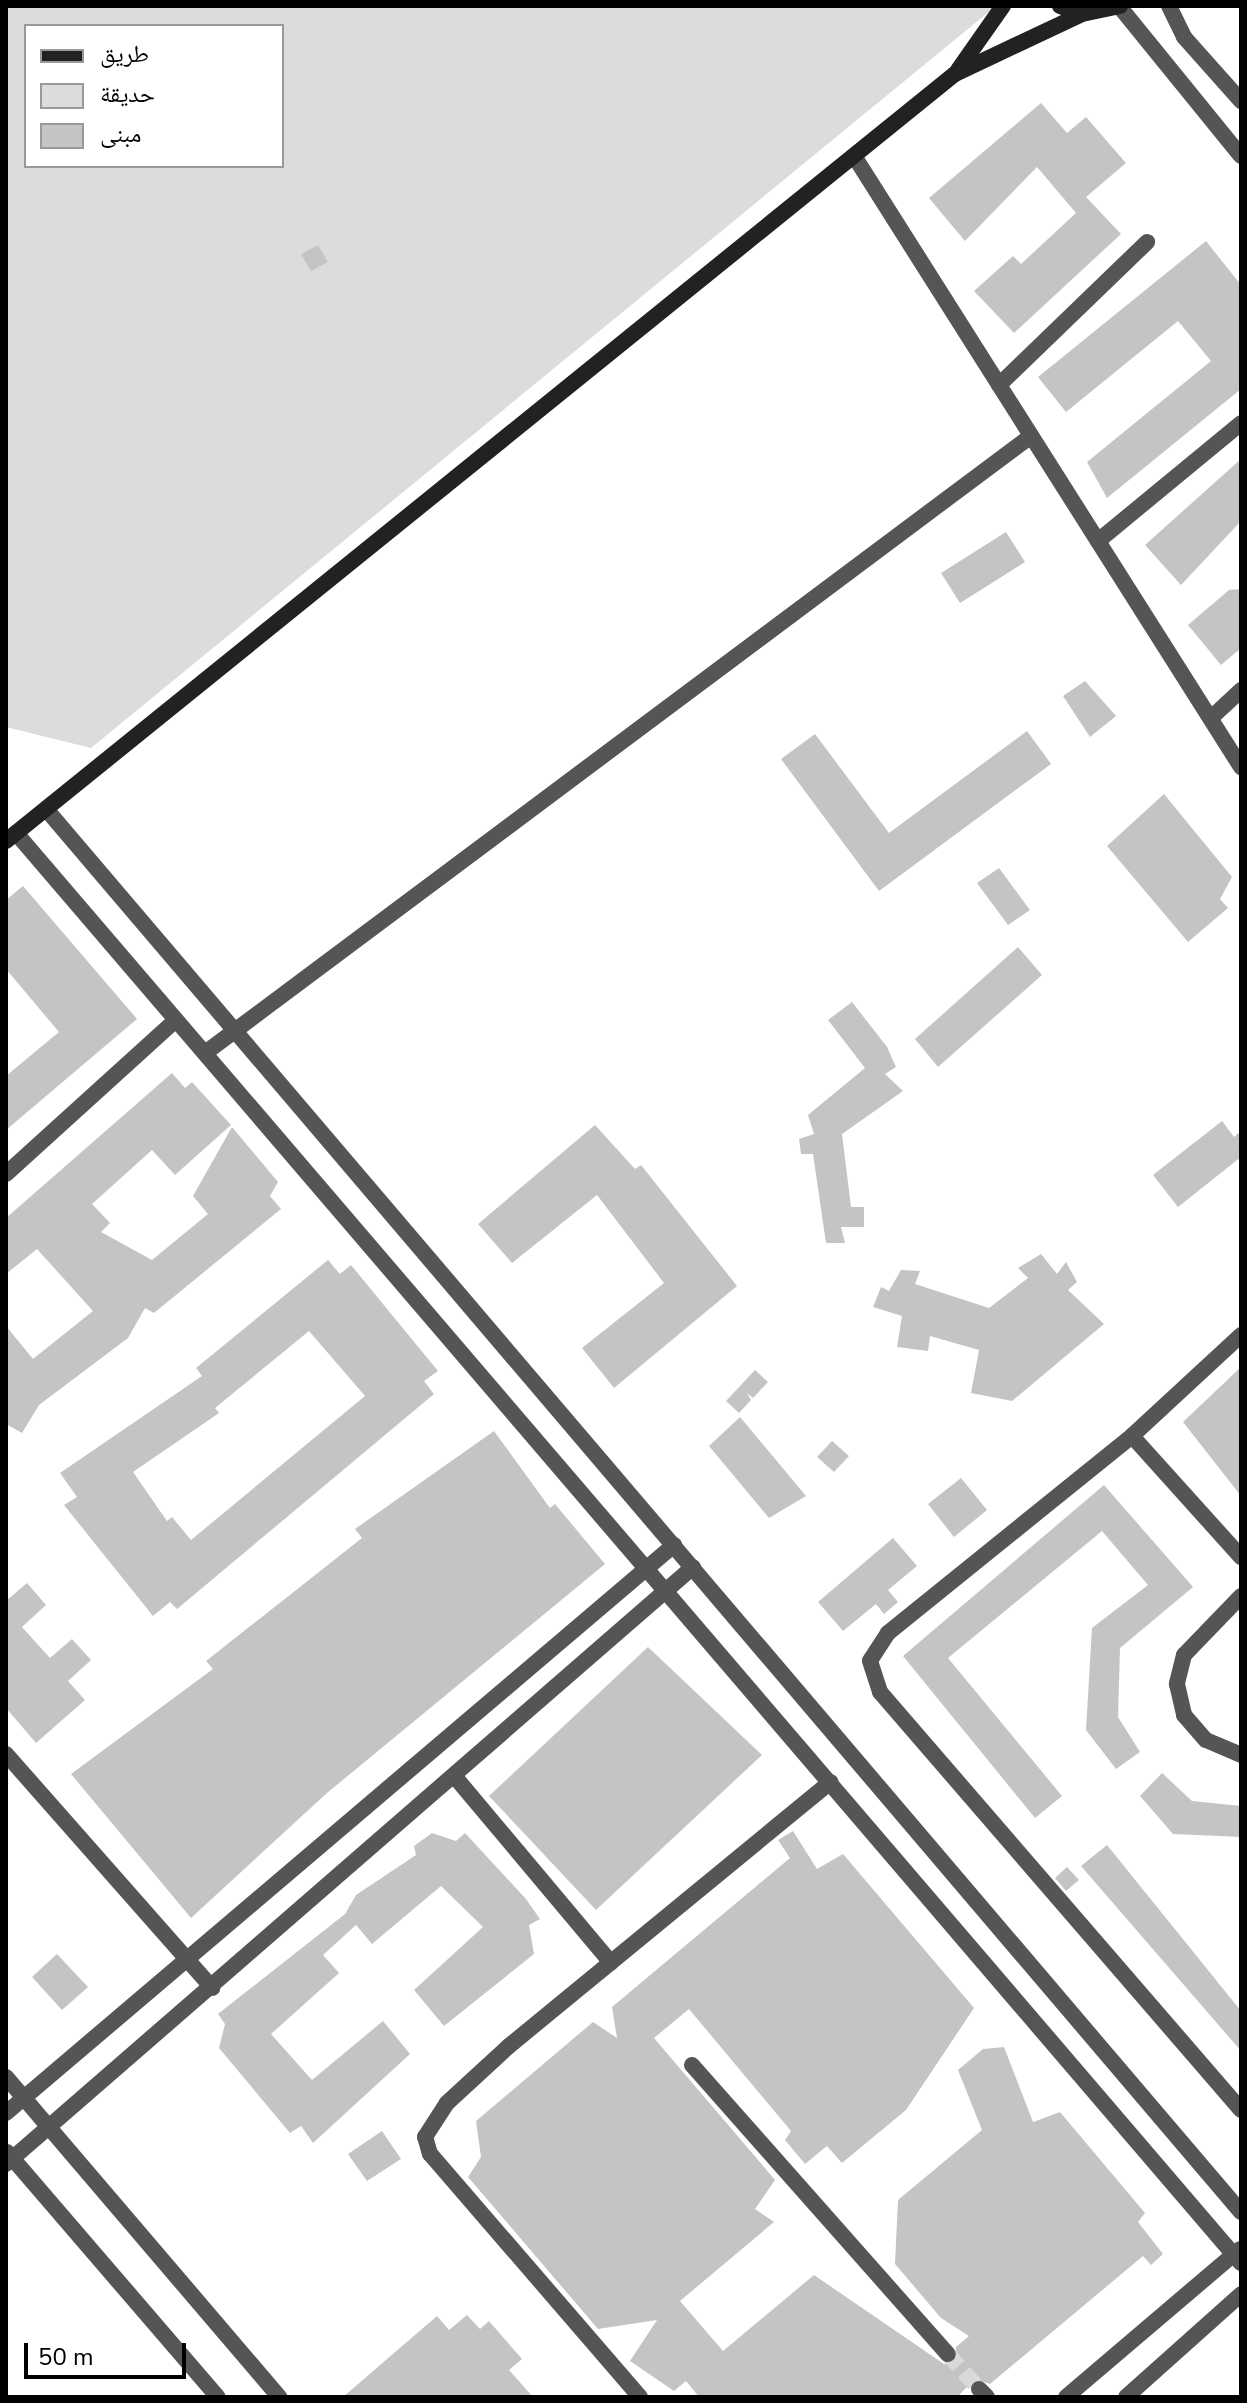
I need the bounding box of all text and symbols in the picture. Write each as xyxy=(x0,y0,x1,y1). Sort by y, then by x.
legend xyxy=(24,24,284,168)
text: طريق xyxy=(100,38,149,70)
text: حديقة xyxy=(100,78,155,110)
text: مبنى xyxy=(100,118,141,150)
scale bar xyxy=(28,2327,190,2377)
text: 50 m xyxy=(38,2341,94,2373)

